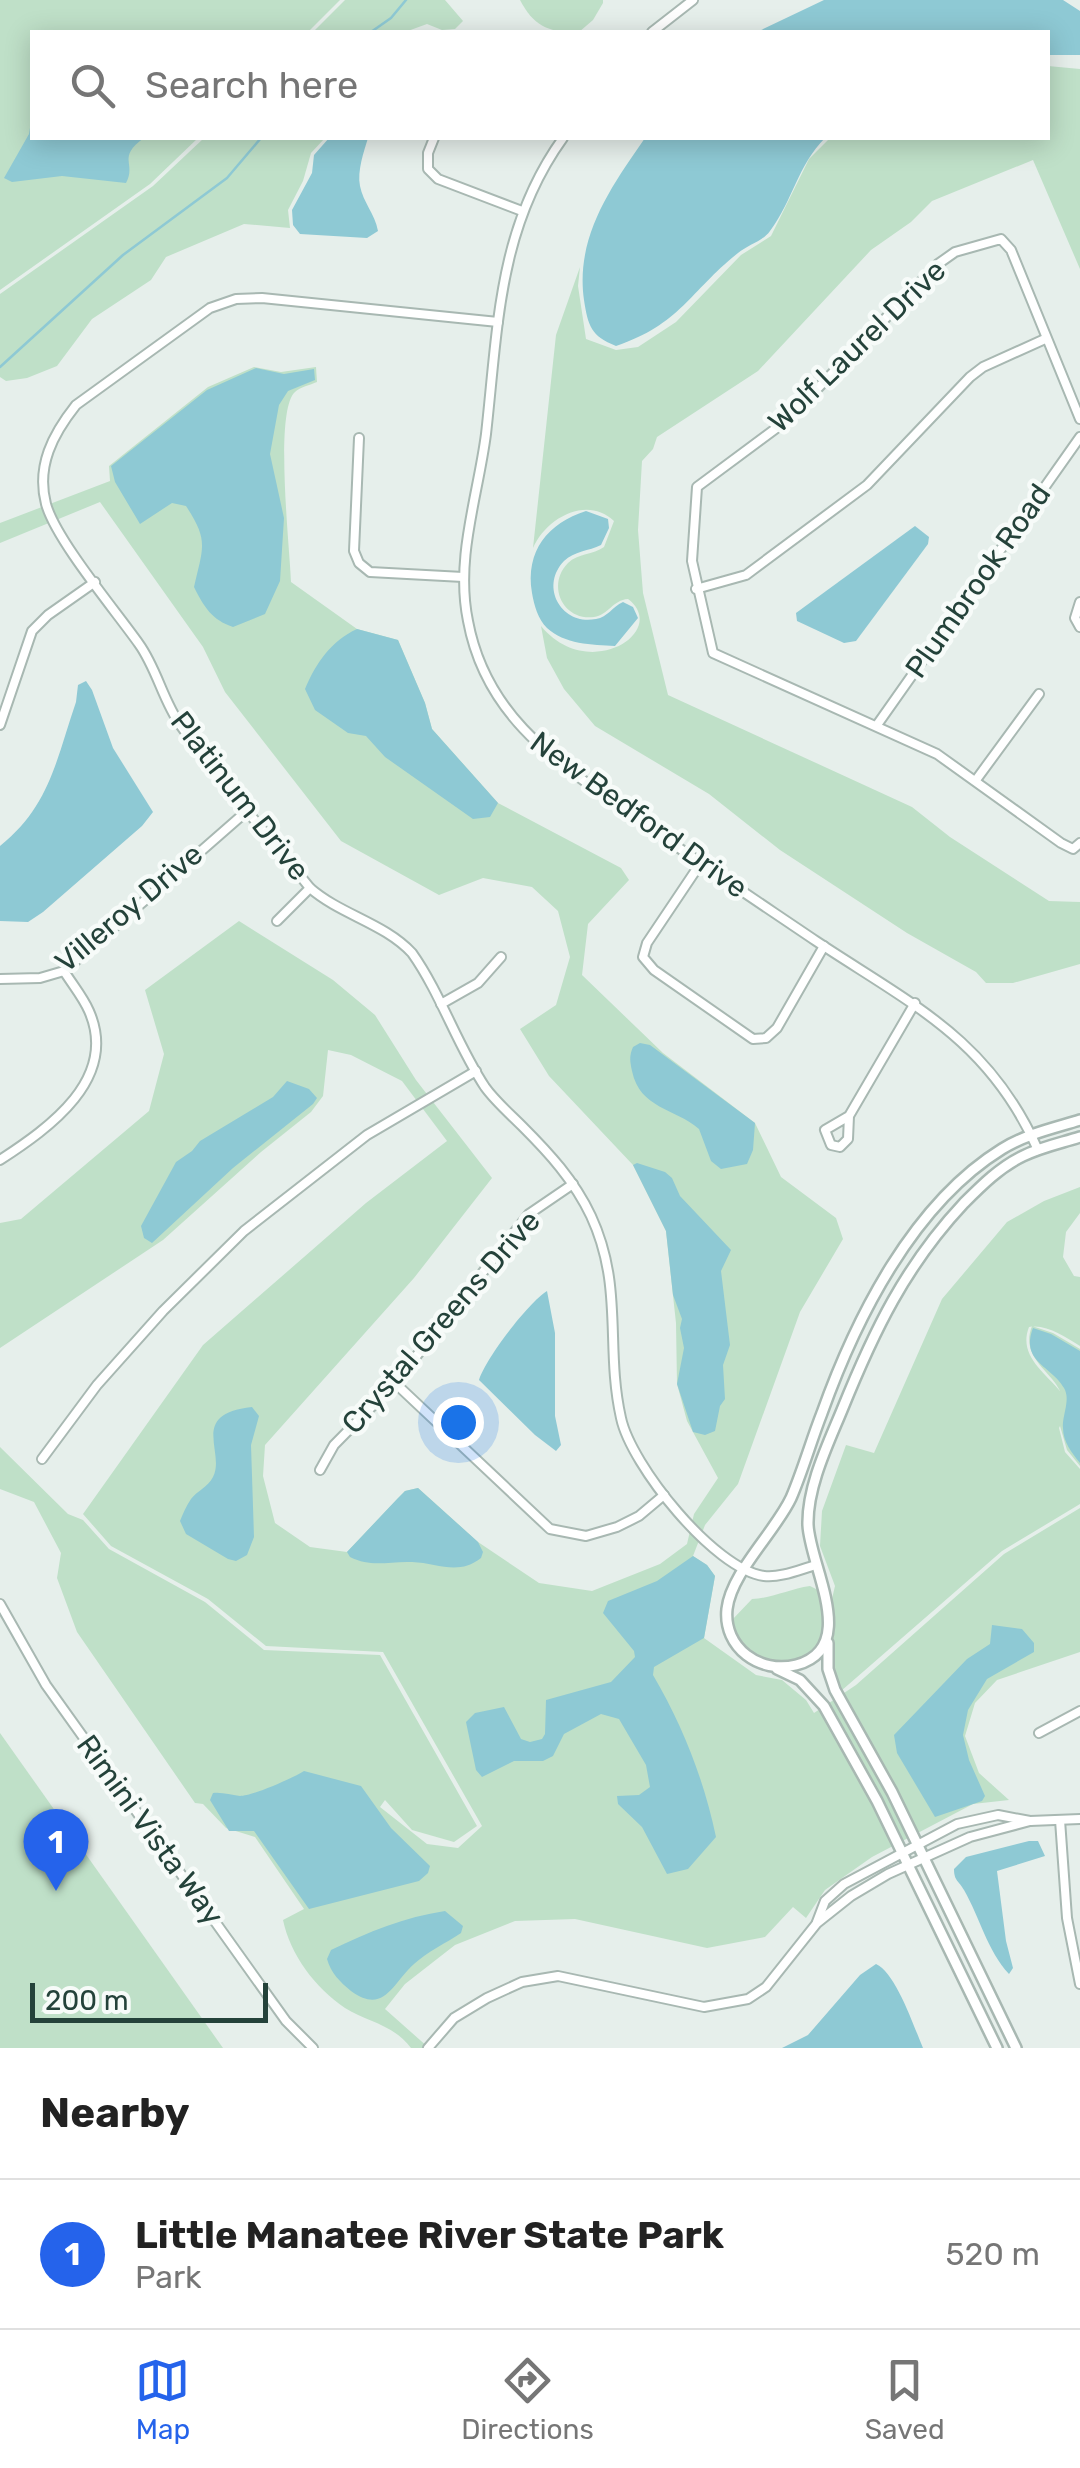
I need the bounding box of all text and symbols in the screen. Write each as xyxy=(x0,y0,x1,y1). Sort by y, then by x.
search box xyxy=(30,30,1050,140)
icon: search xyxy=(65,58,120,113)
text: Search here xyxy=(145,62,358,108)
street label: Wolf Laurel Drive xyxy=(761,252,953,440)
street label: Plumbrook Road xyxy=(898,477,1058,685)
street label: Platinum Drive xyxy=(163,704,317,888)
street label: New Bedford Drive xyxy=(523,724,755,906)
street label: Villeroy Drive xyxy=(48,836,210,980)
street label: Crystal Greens Drive xyxy=(334,1203,548,1441)
your location xyxy=(433,1397,484,1448)
street label: Rimini Vista Way xyxy=(69,1728,231,1932)
pin: 1 xyxy=(23,1808,88,1891)
scale bar xyxy=(30,1978,268,2022)
text: 200 m xyxy=(45,1984,129,2017)
text: Nearby xyxy=(40,2088,190,2138)
text: Little Manatee River State Park xyxy=(135,2212,724,2258)
text: 1 xyxy=(65,2235,80,2273)
text: 520 m xyxy=(946,2235,1040,2273)
text: Park xyxy=(135,2258,202,2296)
tab: Map xyxy=(135,2353,190,2446)
tab: Directions xyxy=(461,2353,594,2446)
tab: Saved xyxy=(865,2353,945,2446)

